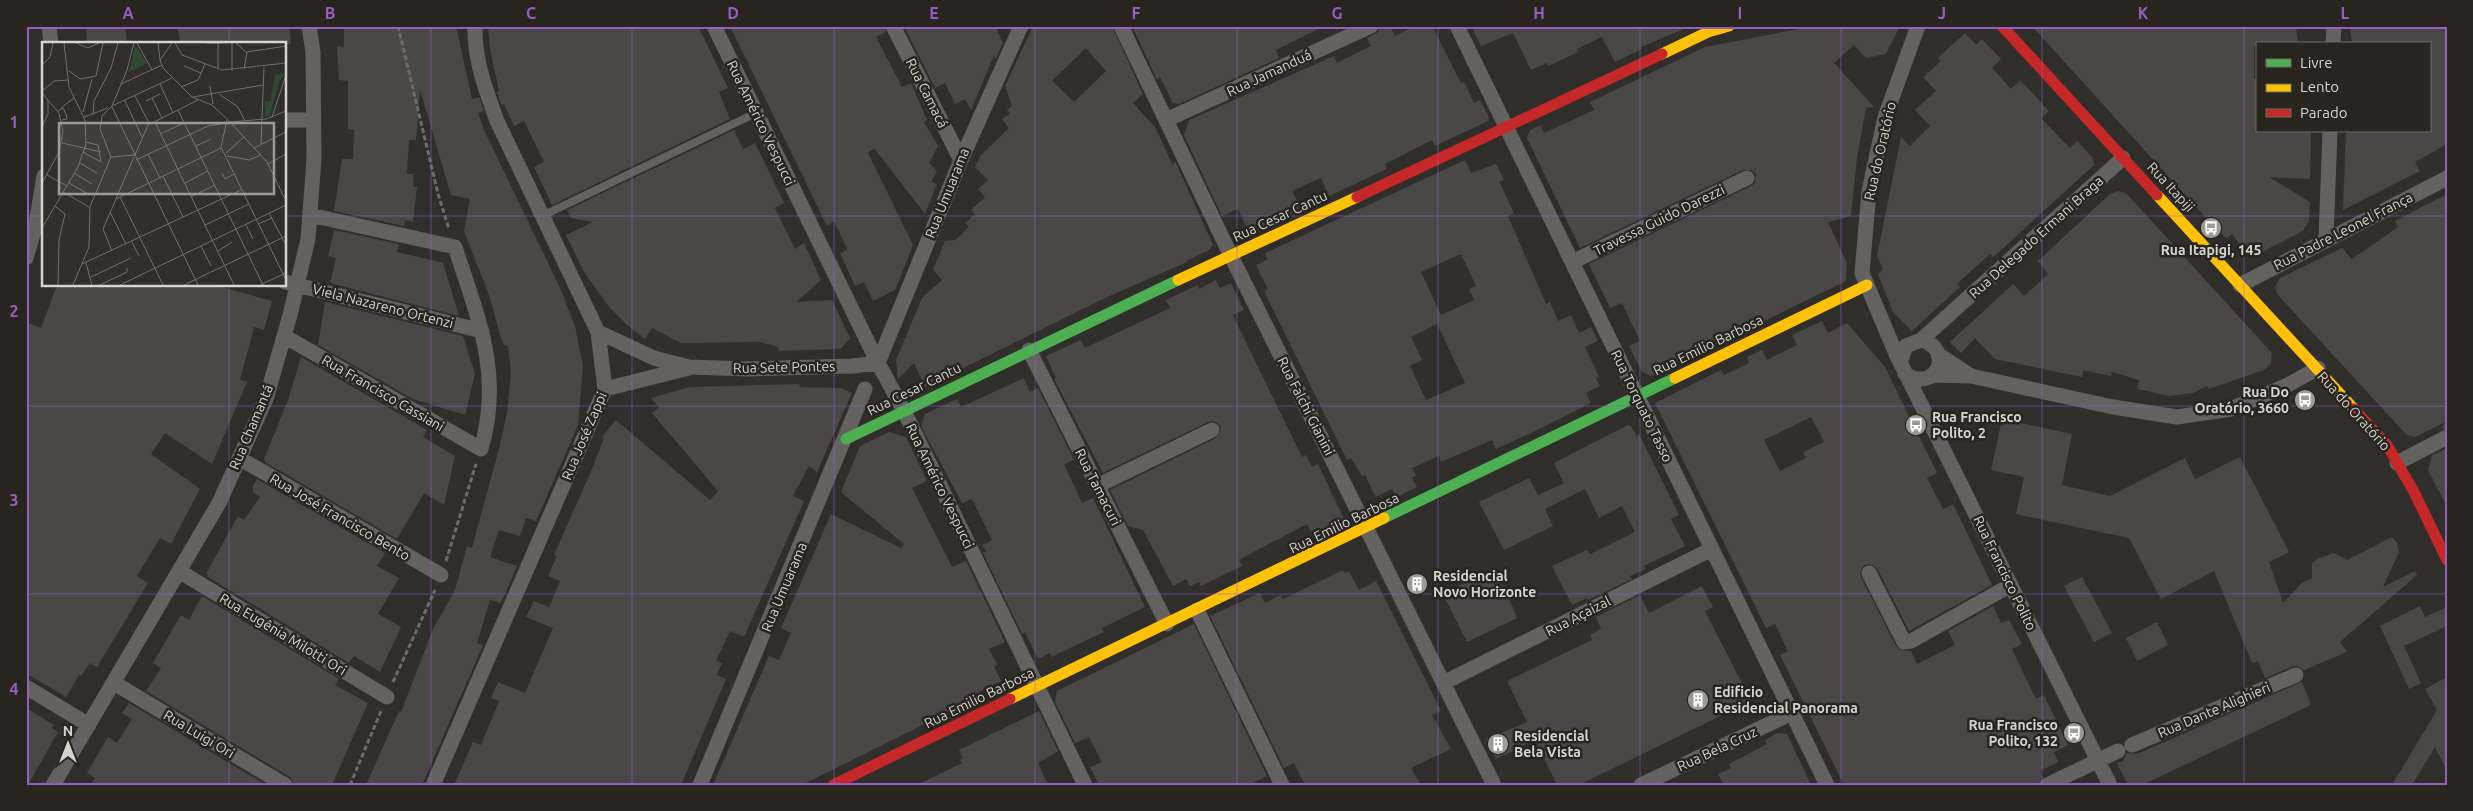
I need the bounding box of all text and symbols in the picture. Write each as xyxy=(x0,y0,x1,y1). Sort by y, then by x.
text: A xyxy=(122,4,134,22)
text: B xyxy=(325,4,335,22)
text: C xyxy=(526,4,536,22)
text: D xyxy=(727,4,739,22)
text: E xyxy=(929,4,939,22)
text: F xyxy=(1132,4,1141,22)
text: G xyxy=(1331,4,1343,22)
text: H xyxy=(1533,4,1545,22)
text: I xyxy=(1738,4,1742,22)
text: J xyxy=(1938,4,1946,22)
text: K xyxy=(2138,4,2149,22)
text: L xyxy=(2341,4,2350,22)
inset map xyxy=(42,42,286,286)
legend xyxy=(2256,42,2430,132)
street label: Rua Jamanduá xyxy=(1224,46,1314,100)
text: Livre xyxy=(2300,54,2333,71)
street label: Rua Camacá xyxy=(903,56,951,130)
street label: Rua Américo Vespucci xyxy=(724,58,798,188)
text: Lento xyxy=(2300,78,2339,95)
street label: Rua do Oratório xyxy=(1861,100,1899,202)
text: Parado xyxy=(2300,104,2347,121)
text: 1 xyxy=(9,113,19,131)
street label: Rua Umuarama xyxy=(922,146,972,240)
street label: Rua Itapiji xyxy=(2144,159,2198,215)
street label: Rua Delegado Ermani Braga xyxy=(1966,173,2106,301)
street label: Travessa Guido Darezzi xyxy=(1591,181,1727,259)
street label: Rua Cesar Cantu xyxy=(1230,187,1330,245)
street label: Rua Padre Leonel França xyxy=(2271,189,2415,273)
bus stop icon: Rua Itapigi, 145 xyxy=(2199,216,2223,240)
place label: Rua Itapigi, 145 xyxy=(2161,242,2261,258)
street label: Viela Nazareno Ortenzi xyxy=(311,281,455,331)
text: 2 xyxy=(9,302,19,320)
street label: Rua Emilio Barbosa xyxy=(1651,312,1765,378)
street label: Rua Torquato Tasso xyxy=(1608,347,1676,465)
street label: Rua Francisco Cassiani xyxy=(319,351,447,435)
street label: Rua Falchi Gianini xyxy=(1274,354,1338,458)
street label: Rua Sete Pontes xyxy=(733,358,835,376)
street label: Rua Cesar Cantu xyxy=(864,359,964,419)
street label: Rua do Oratório xyxy=(2314,368,2394,454)
street label: Rua Chamantá xyxy=(226,382,276,472)
place label: Rua Do Oratório, 3660 xyxy=(2194,384,2289,416)
bus stop icon: Rua Do Oratório, 3660 xyxy=(2293,388,2317,412)
street label: Rua José Zappi xyxy=(558,390,610,482)
place label: Rua Francisco Polito, 2 xyxy=(1932,409,2022,441)
bus stop icon: Rua Francisco Polito, 2 xyxy=(1904,413,1928,437)
street label: Rua Américo Vespucci xyxy=(903,421,977,551)
street label: Rua Tamacuri xyxy=(1072,446,1124,528)
street label: Rua José Francisco Bento xyxy=(267,470,413,564)
street label: Rua Emilio Barbosa xyxy=(1287,490,1401,556)
text: 3 xyxy=(9,491,19,509)
street label: Rua Francisco Polito xyxy=(1970,513,2040,633)
street label: Rua Umuarama xyxy=(758,540,810,634)
place label: Residencial Novo Horizonte xyxy=(1433,568,1536,600)
building icon: Residencial Novo Horizonte xyxy=(1405,572,1429,596)
street label: Rua Eugênia Milotti Ori xyxy=(217,590,349,678)
street label: Rua Açaizal xyxy=(1543,593,1613,639)
street label: Rua Emilio Barbosa xyxy=(922,665,1036,731)
street label: Rua Dante Alighieri xyxy=(2155,679,2273,741)
text: 4 xyxy=(9,680,19,698)
place label: Edificio Residencial Panorama xyxy=(1714,684,1858,716)
building icon: Edificio Residencial Panorama xyxy=(1686,688,1710,712)
street label: Rua Luigi Ori xyxy=(161,707,237,761)
place label: Rua Francisco Polito, 132 xyxy=(1968,717,2058,749)
north arrow xyxy=(42,718,92,768)
bus stop icon: Rua Francisco Polito, 132 xyxy=(2062,721,2086,745)
text: N xyxy=(63,723,73,739)
street label: Rua Bela Cruz xyxy=(1675,724,1759,774)
place label: Residencial Bela Vista xyxy=(1514,728,1589,760)
building icon: Residencial Bela Vista xyxy=(1486,732,1510,756)

